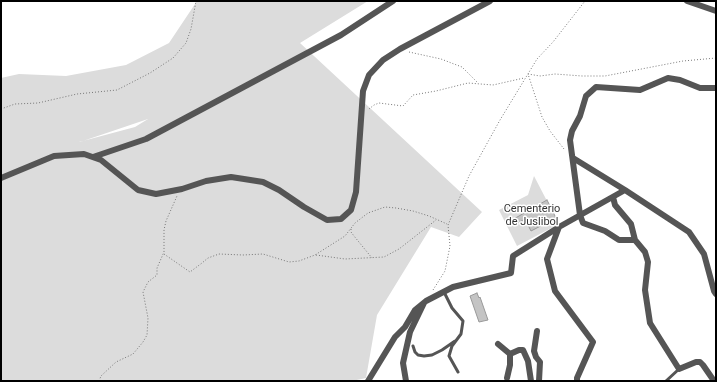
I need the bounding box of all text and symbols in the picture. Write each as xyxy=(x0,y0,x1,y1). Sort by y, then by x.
park label: Cementerio de Juslibol xyxy=(504,202,560,228)

